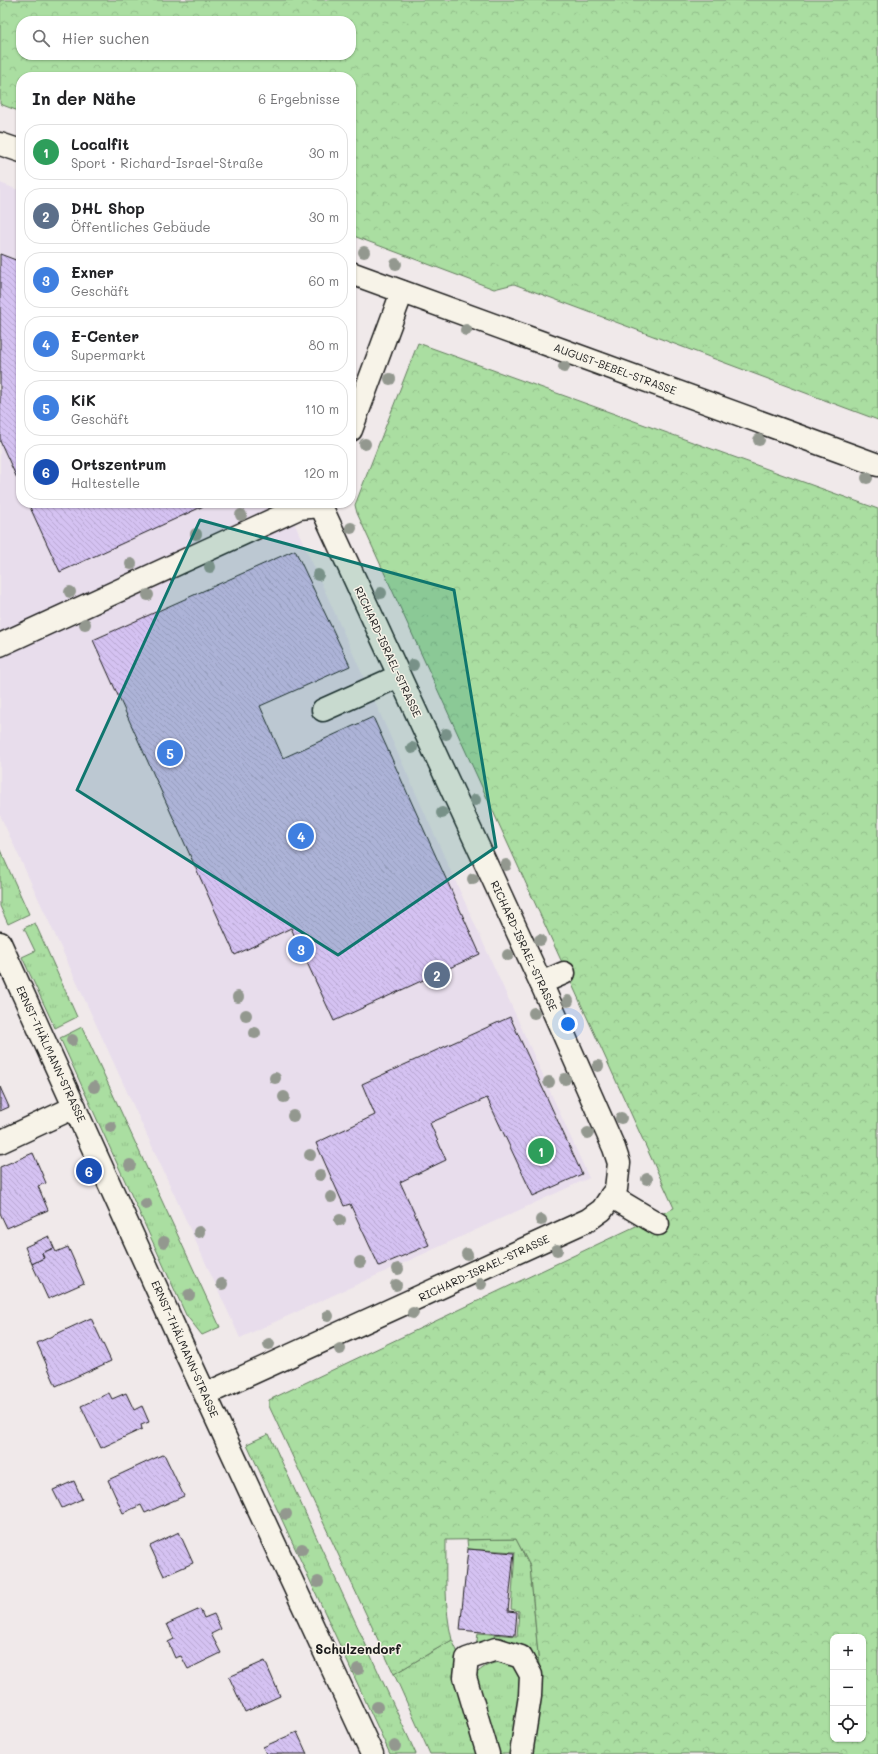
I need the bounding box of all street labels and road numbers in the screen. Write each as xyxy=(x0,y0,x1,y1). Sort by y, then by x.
street label: AUGUST-BEBEL-STRASSE xyxy=(552,339,679,398)
street label: RICHARD-ISRAEL-STRASSE xyxy=(352,584,425,720)
street label: RICHARD-ISRAEL-STRASSE xyxy=(488,878,561,1014)
street label: ERNST-THÄLMANN-STRASSE xyxy=(13,983,90,1124)
street label: RICHARD-ISRAEL-STRASSE xyxy=(416,1231,552,1304)
street label: ERNST-THÄLMANN-STRASSE xyxy=(148,1278,223,1420)

